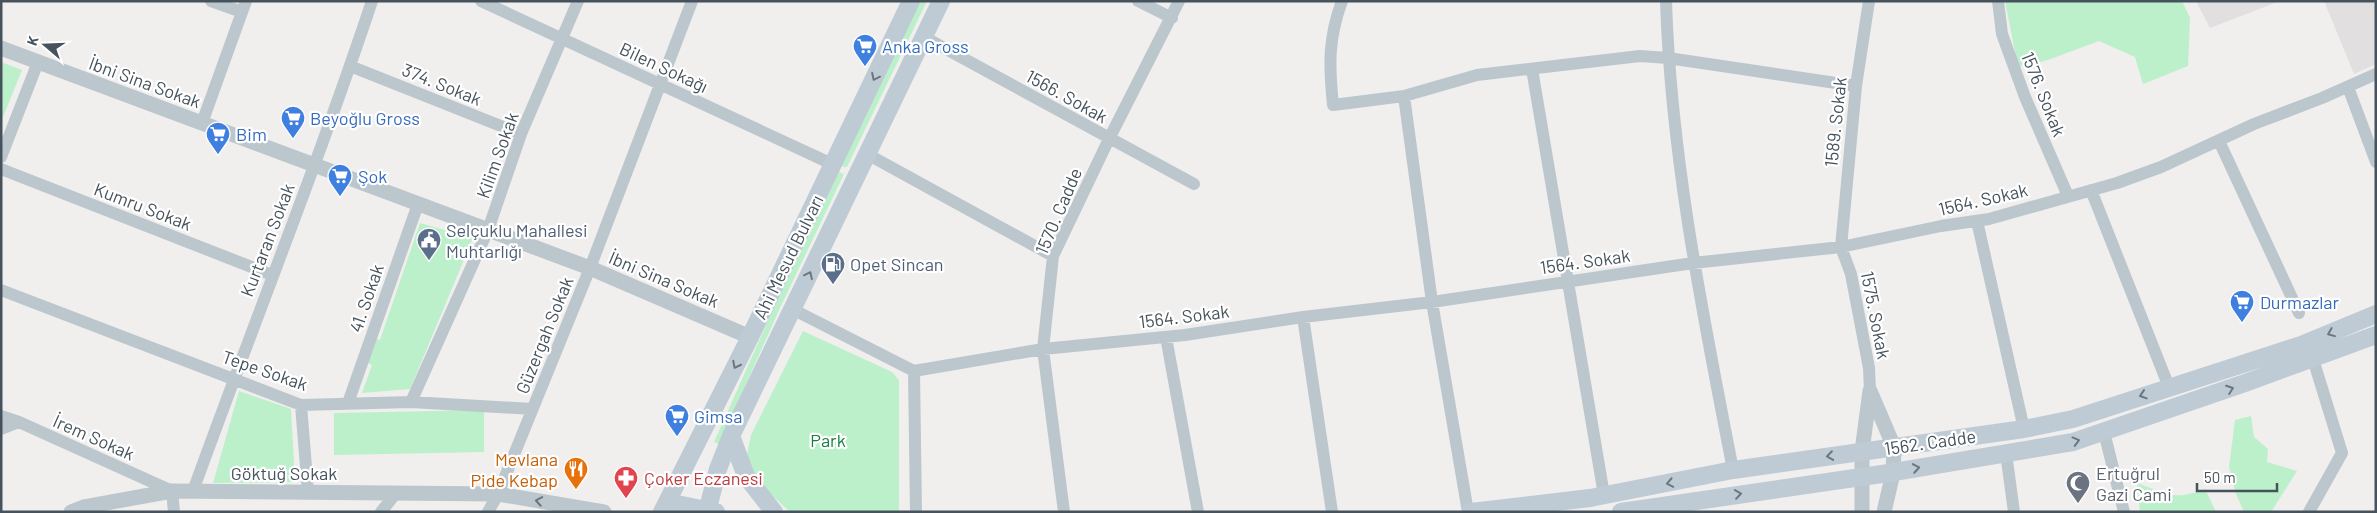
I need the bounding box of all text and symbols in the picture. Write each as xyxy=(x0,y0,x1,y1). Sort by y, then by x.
north arrow xyxy=(20,20,70,70)
text: K xyxy=(23,33,42,48)
supermarket icon: Anka Gross xyxy=(852,33,878,67)
place label: Anka Gross xyxy=(882,35,969,57)
street label: Bilen Sokağı xyxy=(616,37,712,97)
street label: 1576. Sokak xyxy=(2017,48,2071,140)
street label: İbni Sina Sokak xyxy=(86,52,204,112)
street label: 374. Sokak xyxy=(399,58,485,110)
street label: 1566. Sokak xyxy=(1022,65,1112,127)
one-way arrow xyxy=(870,72,881,81)
street label: 1589. Sokak xyxy=(1819,76,1851,168)
supermarket icon: Beyoğlu Gross xyxy=(280,105,306,139)
place label: Beyoğlu Gross xyxy=(310,107,420,129)
street label: Kilim Sokak xyxy=(471,109,523,201)
supermarket icon: Bim xyxy=(205,121,231,155)
place label: Bim xyxy=(236,123,267,145)
supermarket icon: Şok xyxy=(327,163,353,197)
street label: 1570. Cadde xyxy=(1030,164,1086,258)
place label: Şok xyxy=(358,165,387,187)
street label: Kumru Sokak xyxy=(91,177,195,235)
street label: 1564. Sokak xyxy=(1936,178,2030,220)
street label: Kurtaran Sokak xyxy=(235,180,299,300)
street label: Ahi Mesud Bulvarı xyxy=(748,191,828,323)
place label: Selçuklu Mahallesi Muhtarlığı xyxy=(446,219,588,262)
public building icon: Selçuklu Mahallesi Muhtarlığı xyxy=(416,227,442,261)
street label: 1564. Sokak xyxy=(1539,244,1631,278)
street label: İbni Sina Sokak xyxy=(606,246,722,312)
fuel station icon: Opet Sincan xyxy=(820,251,846,285)
place label: Opet Sincan xyxy=(850,253,944,275)
street label: 41. Sokak xyxy=(344,261,388,335)
street label: 1575. Sokak xyxy=(1857,269,1895,361)
one-way arrow xyxy=(802,271,813,280)
street label: Güzergah Sokak xyxy=(511,273,577,397)
supermarket icon: Durmazlar xyxy=(2229,289,2255,323)
place label: Durmazlar xyxy=(2260,291,2340,313)
street label: 1564. Sokak xyxy=(1138,300,1230,332)
one-way arrow xyxy=(2327,326,2336,337)
street label: Tepe Sokak xyxy=(219,345,311,395)
one-way arrow xyxy=(732,360,742,369)
one-way arrow xyxy=(2225,385,2234,395)
one-way arrow xyxy=(2140,389,2148,399)
supermarket icon: Gimsa xyxy=(664,403,690,437)
place label: Gimsa xyxy=(694,405,742,427)
street label: İrem Sokak xyxy=(50,409,138,465)
street label: 1562. Cadde xyxy=(1883,425,1977,459)
park label: Park xyxy=(810,429,846,451)
one-way arrow xyxy=(2072,436,2080,446)
place label: Mevlana Pide Kebap xyxy=(470,448,558,491)
one-way arrow xyxy=(1826,450,1834,461)
restaurant icon: Mevlana Pide Kebap xyxy=(563,456,589,490)
scale bar xyxy=(2197,460,2277,492)
street label: Göktuğ Sokak xyxy=(231,462,337,484)
place label: Ertuğrul Gazi Cami xyxy=(2096,462,2172,505)
one-way arrow xyxy=(1912,464,1921,474)
pharmacy icon: Çoker Eczanesi xyxy=(613,465,639,499)
place label: Çoker Eczanesi xyxy=(644,467,763,489)
text: 50 m xyxy=(2204,468,2236,486)
mosque icon: Ertuğrul Gazi Cami xyxy=(2065,470,2091,504)
one-way arrow xyxy=(1665,477,1674,487)
one-way arrow xyxy=(1734,490,1743,500)
one-way arrow xyxy=(534,496,543,506)

